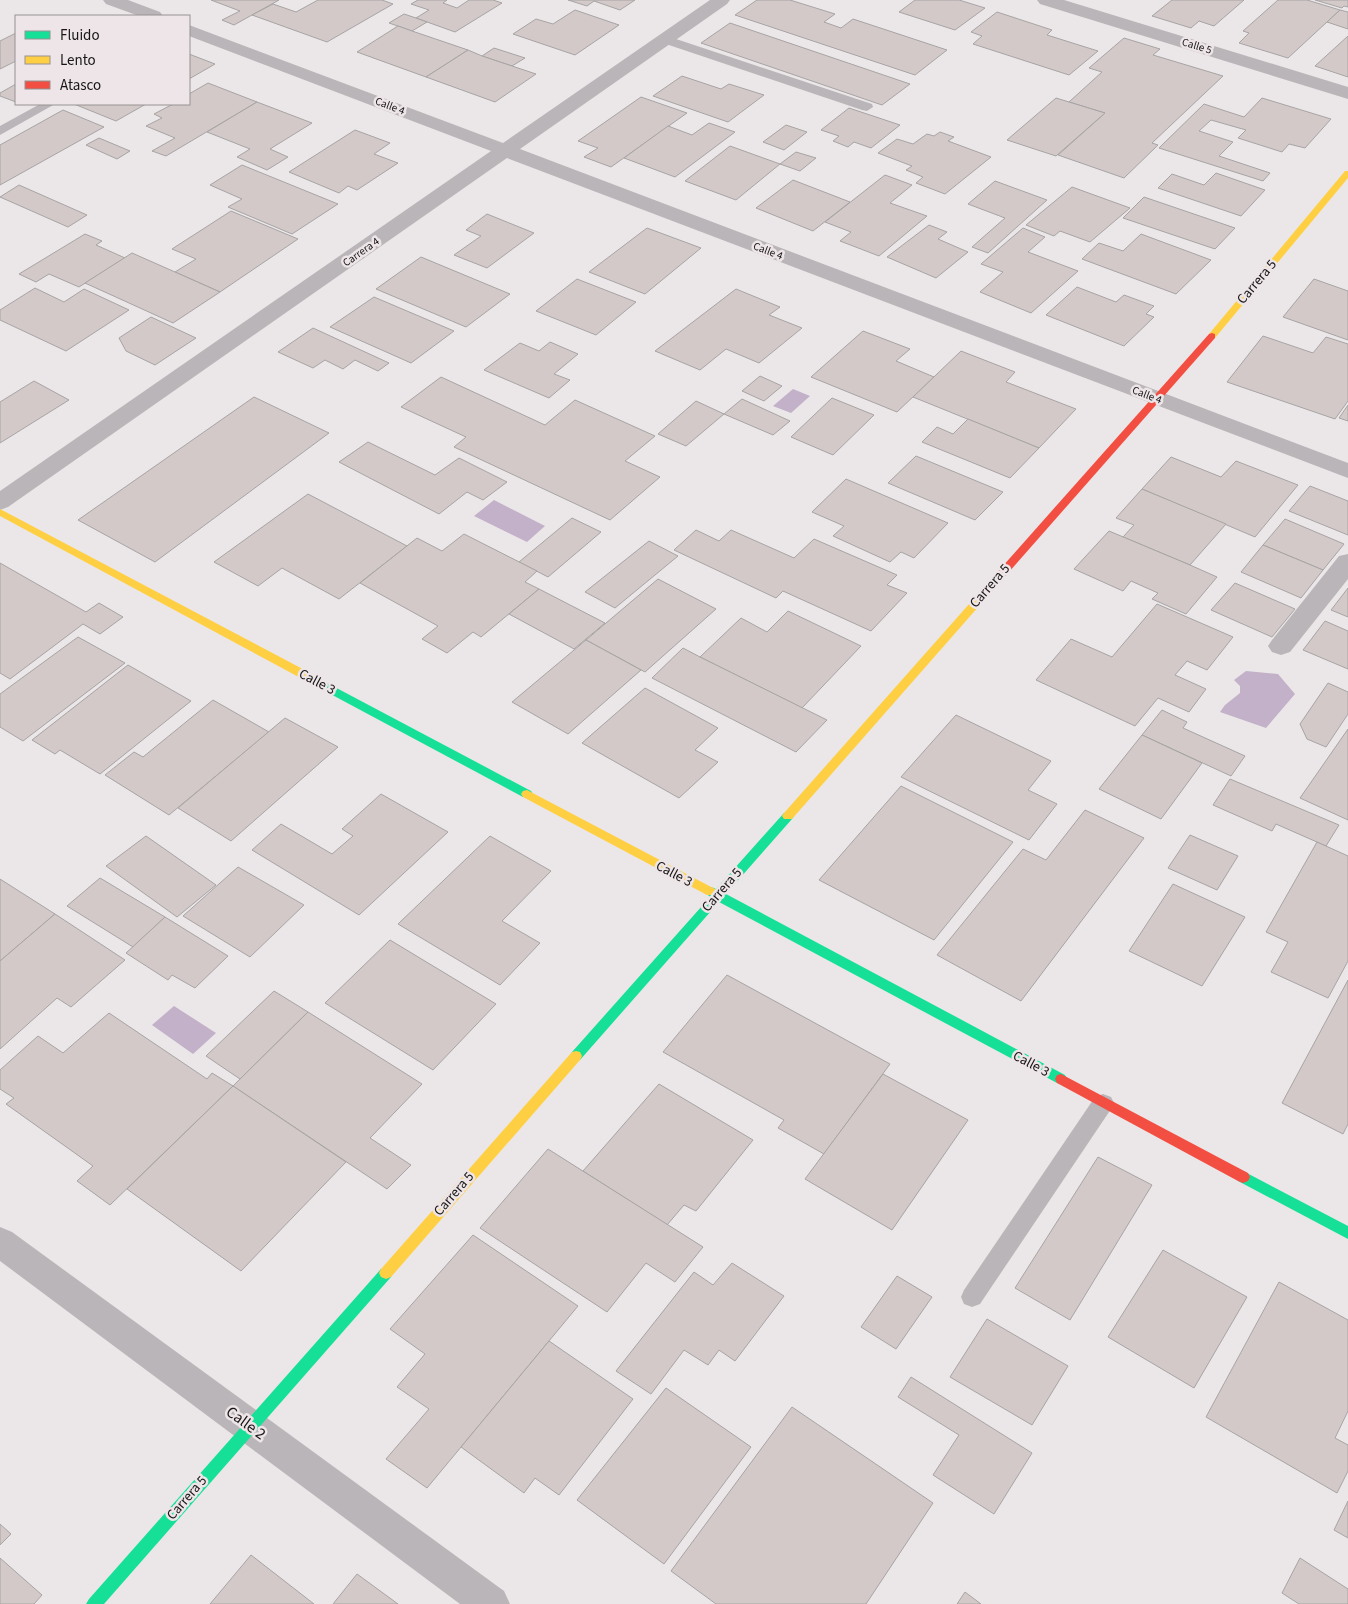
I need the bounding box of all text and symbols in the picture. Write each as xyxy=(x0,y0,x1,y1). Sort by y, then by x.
legend xyxy=(15,15,190,105)
text: Fluido xyxy=(60,25,100,46)
street label: Calle 5 xyxy=(1180,34,1214,58)
text: Lento xyxy=(60,50,96,71)
text: Atasco xyxy=(60,75,101,96)
street label: Calle 4 xyxy=(373,94,407,119)
street label: Carrera 4 xyxy=(340,234,383,270)
street label: Calle 4 xyxy=(751,239,785,264)
street label: Carrera 5 xyxy=(1232,255,1282,309)
street label: Calle 4 xyxy=(1130,383,1164,408)
street label: Carrera 5 xyxy=(965,559,1015,613)
street label: Calle 3 xyxy=(295,664,339,700)
street label: Calle 3 xyxy=(652,856,696,892)
street label: Carrera 5 xyxy=(697,863,747,917)
street label: Calle 3 xyxy=(1009,1046,1053,1082)
street label: Carrera 5 xyxy=(429,1167,479,1221)
street label: Calle 2 xyxy=(222,1401,270,1445)
street label: Carrera 5 xyxy=(162,1471,212,1525)

